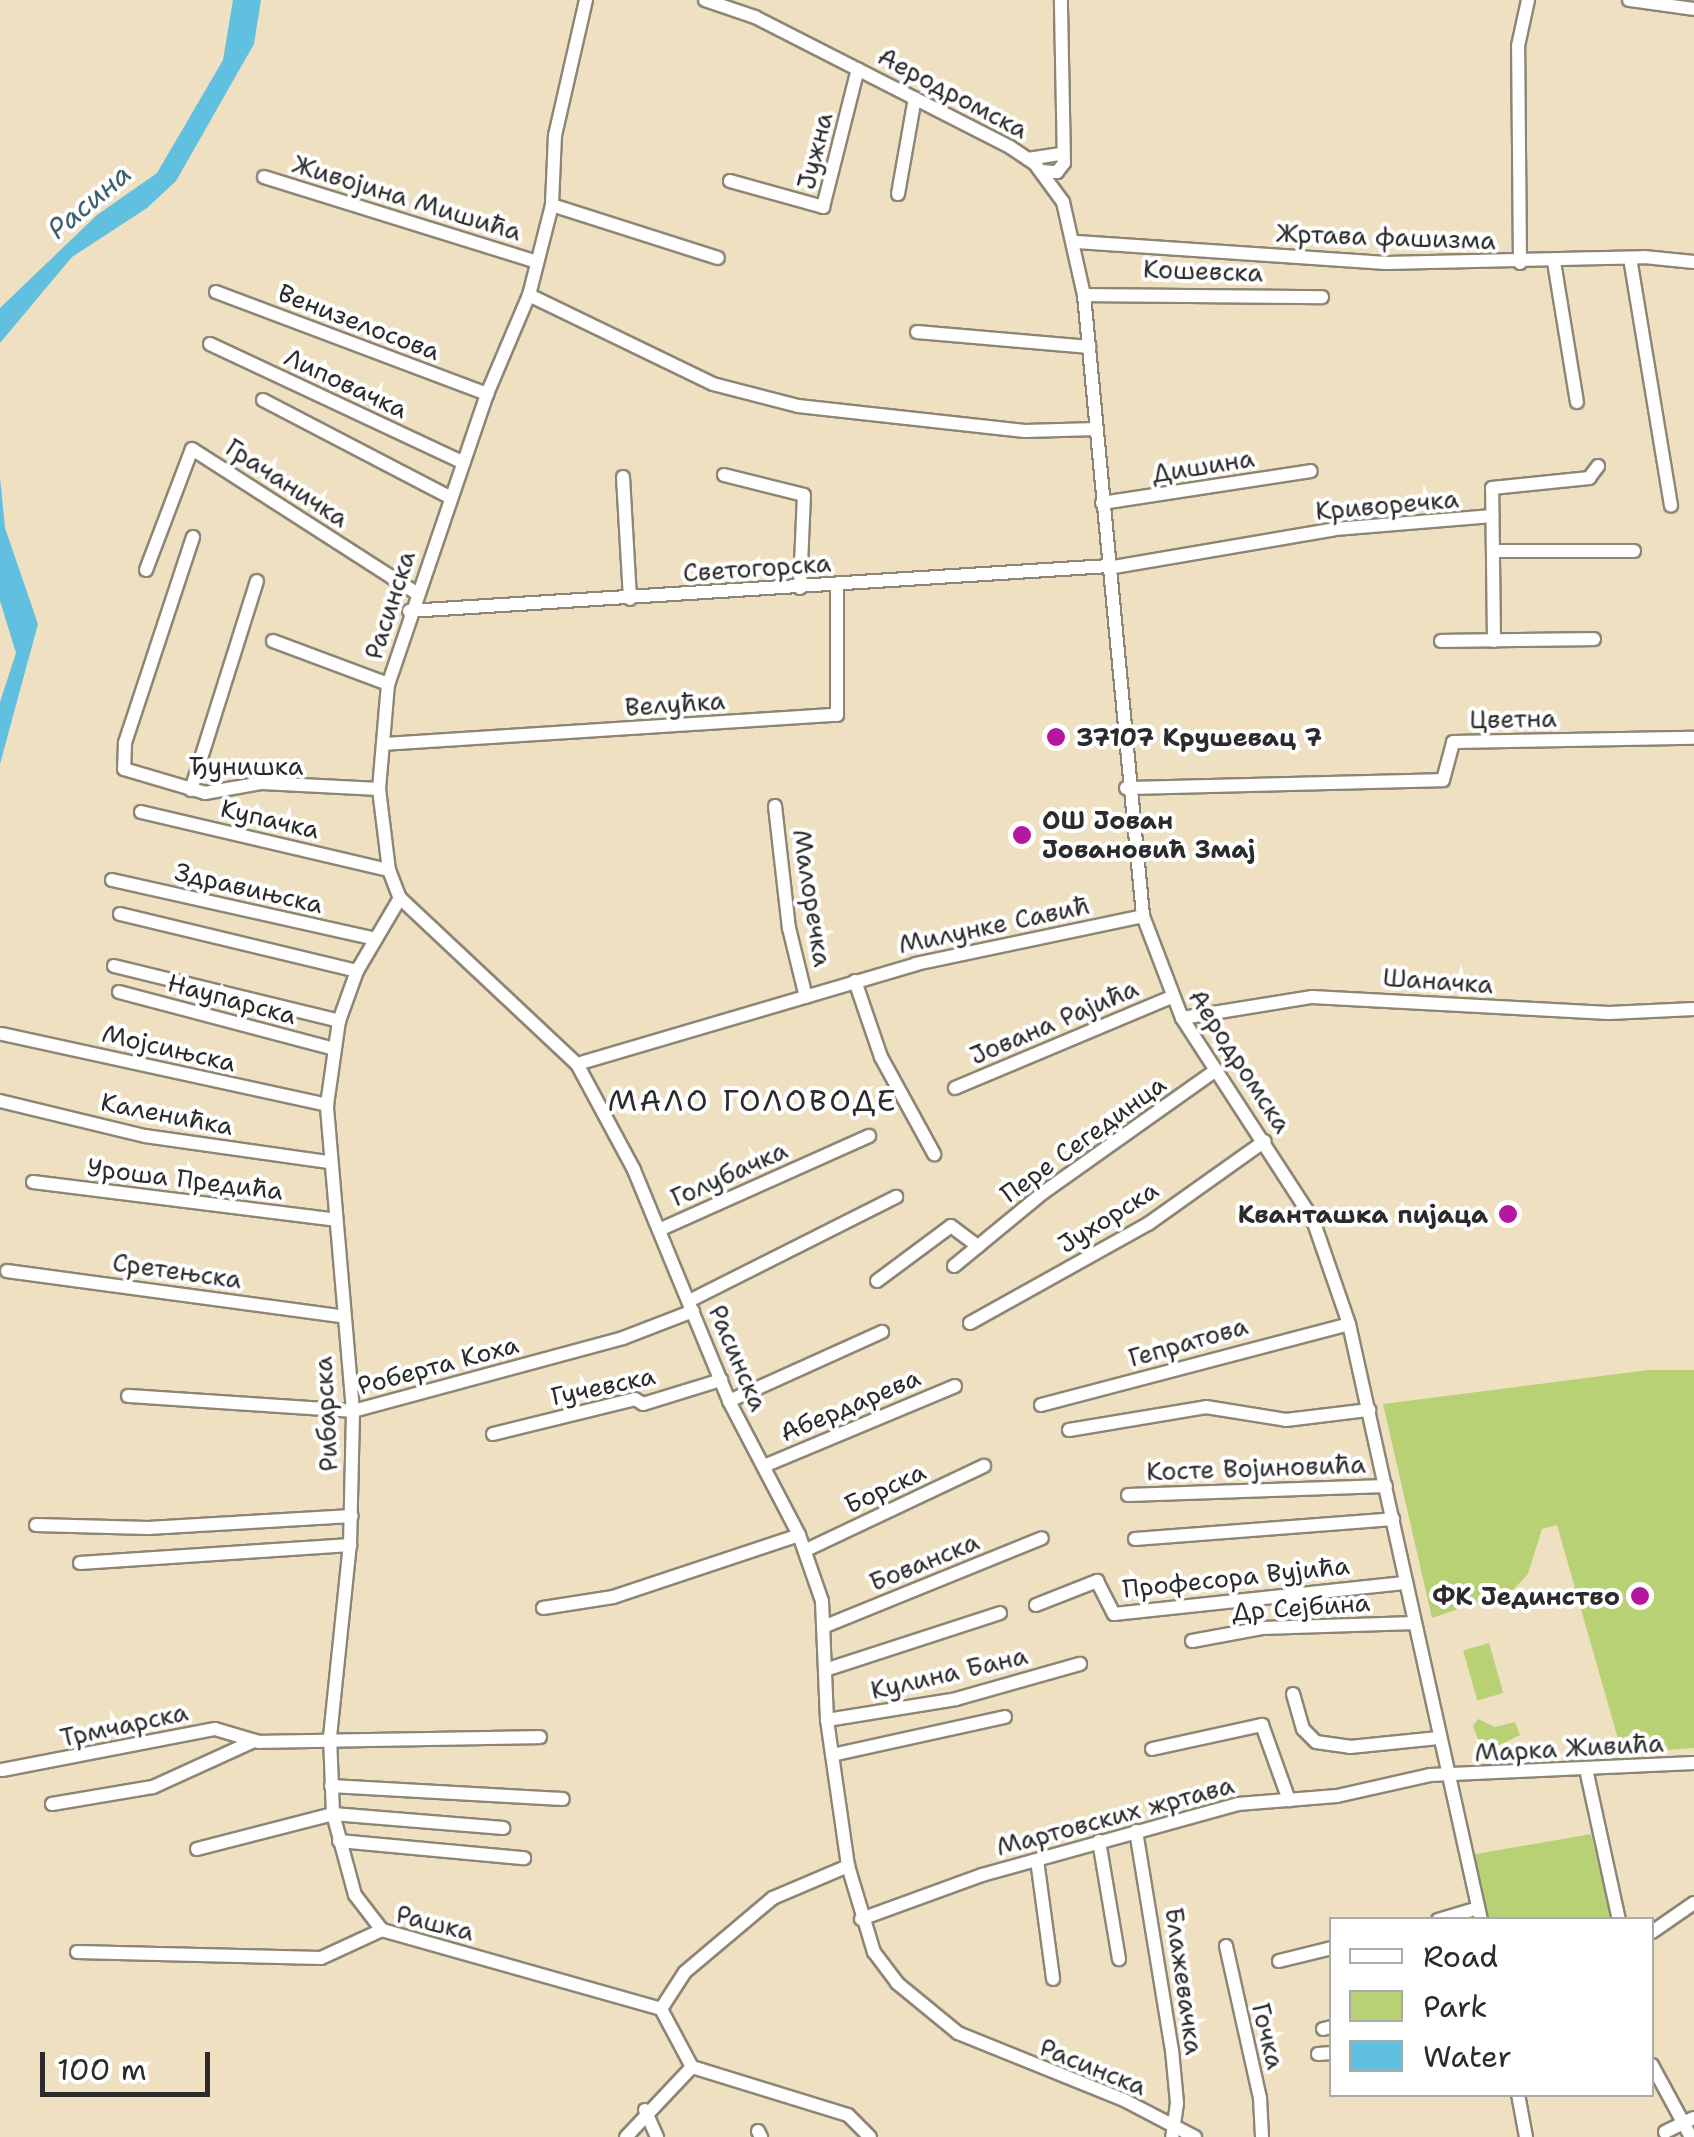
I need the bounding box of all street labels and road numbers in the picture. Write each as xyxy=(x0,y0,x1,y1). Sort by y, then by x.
street label: Аеродромска xyxy=(873,41,1033,145)
street label: Јужна xyxy=(791,109,839,193)
street label: Живојина Мишића xyxy=(289,149,525,247)
street label: Жртава фашизма xyxy=(1276,218,1496,256)
street label: Кошевска xyxy=(1143,254,1263,288)
street label: Венизелосова xyxy=(274,277,444,367)
street label: Липовачка xyxy=(280,341,412,425)
street label: Грачаничка xyxy=(220,432,354,534)
street label: Дишина xyxy=(1150,443,1256,489)
street label: Криворечка xyxy=(1314,484,1460,526)
street label: Расинска xyxy=(358,547,422,663)
street label: Светогорска xyxy=(682,548,832,588)
street label: Велућка xyxy=(624,686,726,722)
street label: Цветна xyxy=(1469,703,1557,735)
street label: Ђунишка xyxy=(189,751,303,781)
street label: Купачка xyxy=(218,793,322,845)
street label: Малоречка xyxy=(786,827,838,969)
street label: Здравињска xyxy=(172,856,326,920)
street label: Милунке Савић xyxy=(896,890,1092,960)
street label: Шаначка xyxy=(1382,962,1494,1000)
street label: Наупарска xyxy=(164,967,300,1031)
street label: Јована Рајића xyxy=(965,973,1143,1071)
street label: Аеродромска xyxy=(1182,983,1298,1139)
street label: Мојсињска xyxy=(99,1018,239,1078)
street label: Пере Сегединца xyxy=(995,1069,1171,1209)
street label: Каленићка xyxy=(98,1086,236,1142)
street label: Голубачка xyxy=(666,1135,792,1213)
street label: Уроша Предића xyxy=(85,1152,285,1206)
street label: Јухорска xyxy=(1053,1175,1163,1259)
street label: Сретењска xyxy=(111,1247,243,1295)
street label: Расинска xyxy=(702,1300,774,1416)
street label: Гепратова xyxy=(1125,1311,1251,1373)
street label: Роберта Коха xyxy=(354,1329,522,1401)
street label: Рибарска xyxy=(308,1356,344,1472)
street label: Гучевска xyxy=(548,1360,658,1412)
street label: Абердарева xyxy=(776,1362,924,1448)
street label: Косте Војиновића xyxy=(1146,1449,1366,1487)
street label: Борска xyxy=(840,1456,930,1520)
street label: Бованска xyxy=(865,1526,983,1598)
street label: Професора Вујића xyxy=(1121,1550,1351,1604)
street label: Др Сејбина xyxy=(1231,1587,1371,1627)
street label: Кулина Бана xyxy=(868,1640,1030,1706)
street label: Трмчарска xyxy=(57,1697,191,1753)
street label: Марка Живића xyxy=(1474,1728,1664,1768)
street label: Мартовских жртава xyxy=(993,1770,1237,1862)
street label: Рашка xyxy=(393,1899,477,1947)
street label: Блажевачка xyxy=(1159,1905,1209,2057)
street label: Гочка xyxy=(1245,2000,1291,2072)
street label: Расинска xyxy=(1035,2032,1151,2102)

